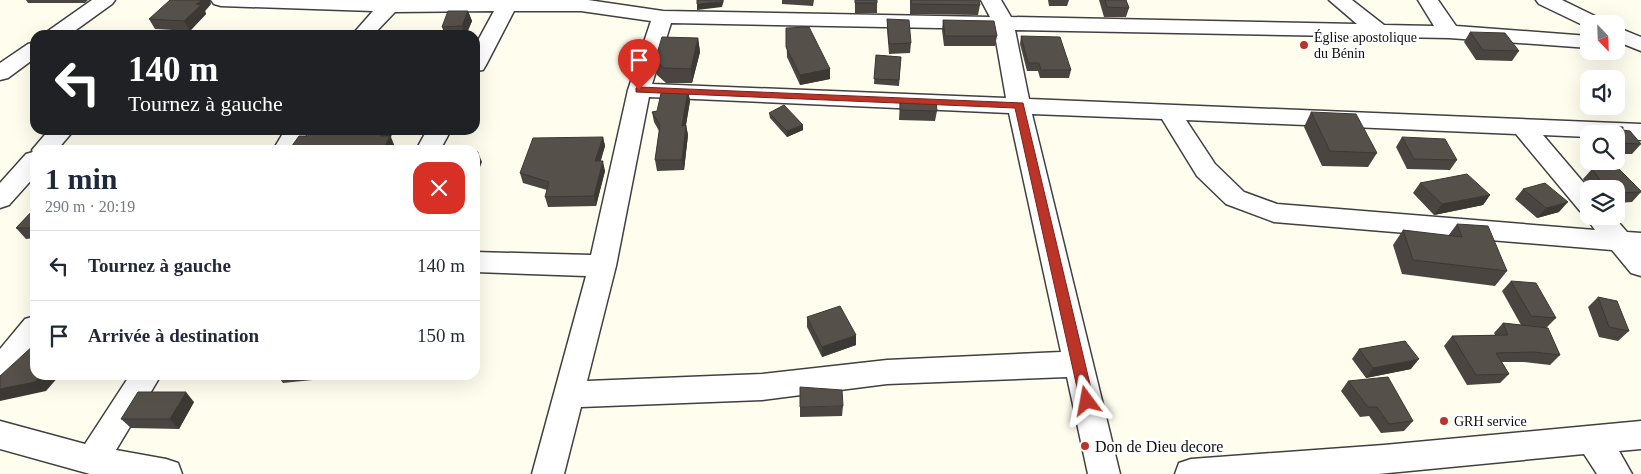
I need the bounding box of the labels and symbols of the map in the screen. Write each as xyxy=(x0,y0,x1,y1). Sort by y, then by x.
north arrow xyxy=(1580,15,1625,60)
place label: Église apostolique du Bénin xyxy=(1314,29,1417,61)
pin xyxy=(618,39,660,90)
marker: Église apostolique du Bénin xyxy=(1298,39,1310,51)
position arrow xyxy=(1060,374,1112,426)
place label: GRH service xyxy=(1454,414,1527,429)
marker: GRH service xyxy=(1438,415,1450,427)
place label: Don de Dieu decore xyxy=(1095,438,1223,455)
marker: Don de Dieu decore xyxy=(1079,440,1091,452)

